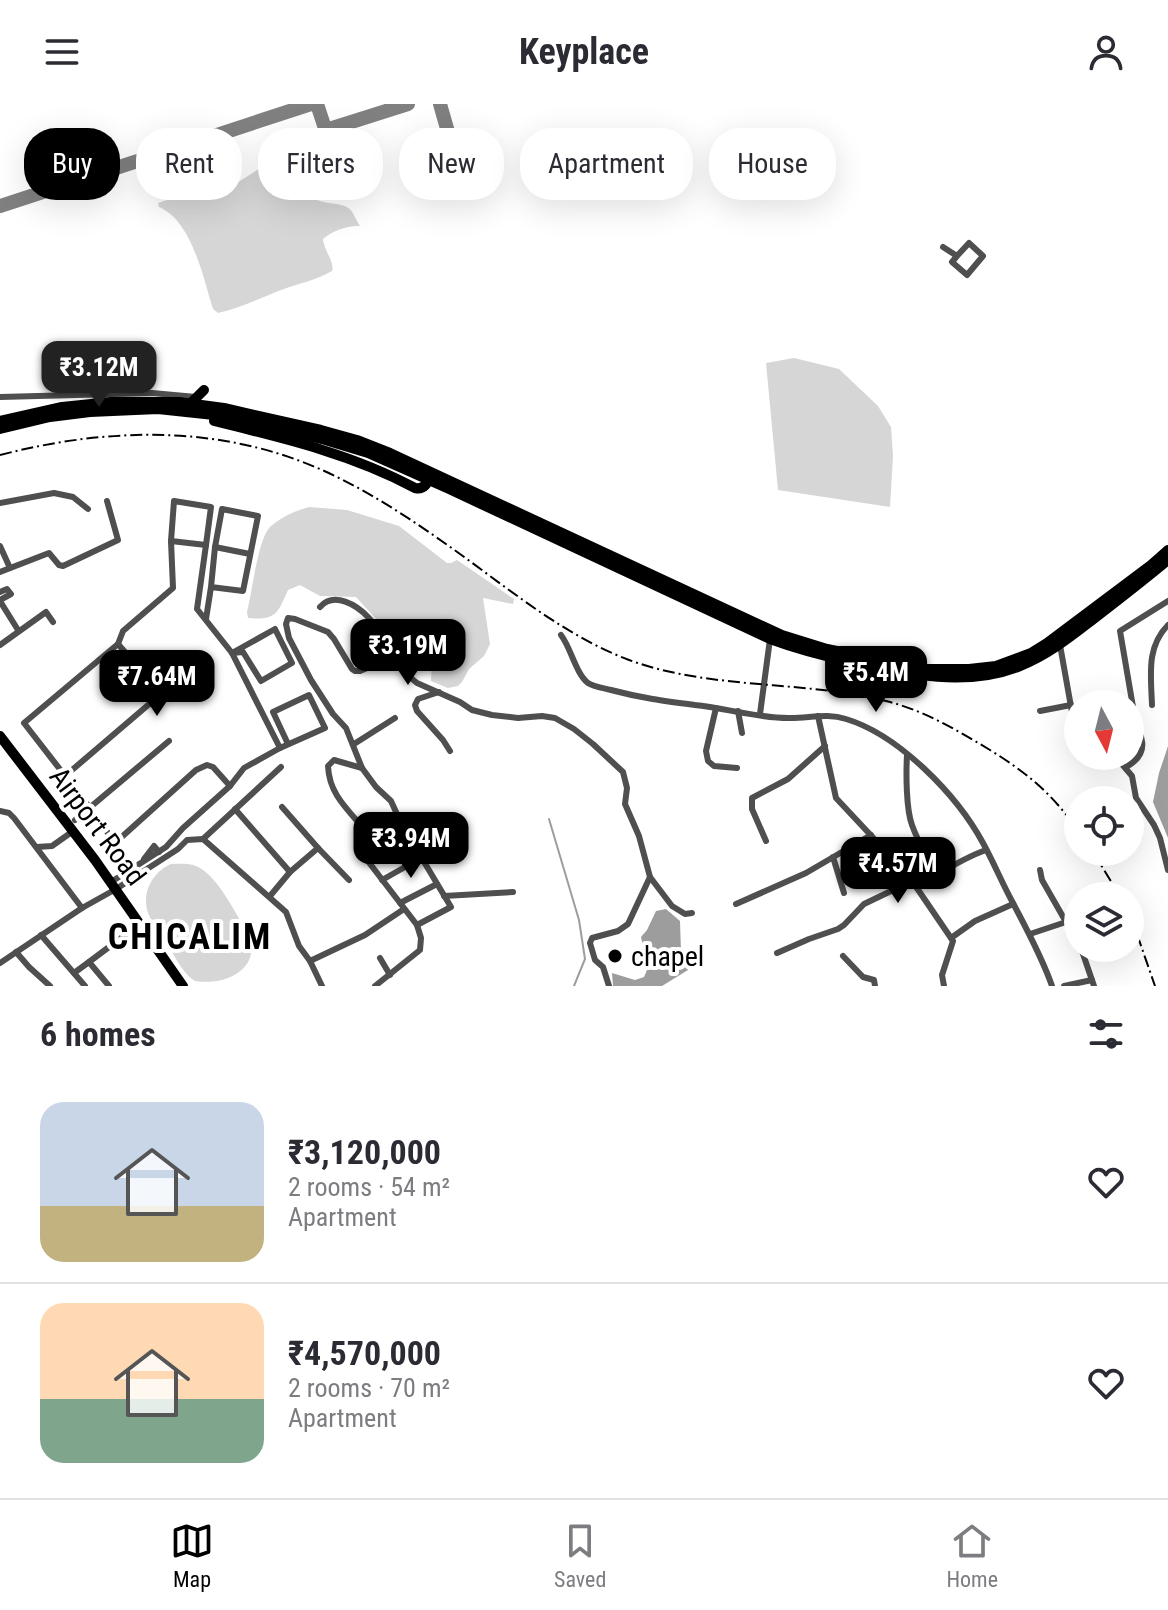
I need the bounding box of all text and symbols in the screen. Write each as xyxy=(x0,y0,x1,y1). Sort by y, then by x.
icon: menu xyxy=(40,30,84,74)
icon: person xyxy=(1084,30,1128,74)
text: Keyplace xyxy=(519,31,649,73)
chip: Buy xyxy=(24,128,120,200)
chip: Rent xyxy=(136,128,242,200)
chip: Filters xyxy=(258,128,383,200)
chip: New xyxy=(399,128,504,200)
chip: Apartment xyxy=(520,128,693,200)
chip: House xyxy=(709,128,836,200)
pin: ₹3.12M xyxy=(34,341,164,409)
text: ₹3.12M xyxy=(60,352,139,382)
pin: ₹3.19M xyxy=(343,619,473,687)
text: ₹3.19M xyxy=(369,630,448,660)
pin: ₹5.4M xyxy=(820,646,932,714)
pin: ₹7.64M xyxy=(92,650,222,718)
text: ₹5.4M xyxy=(843,657,909,687)
text: ₹7.64M xyxy=(118,661,197,691)
north arrow xyxy=(1064,690,1144,770)
map controls xyxy=(1064,690,1144,962)
street label: Airport Road xyxy=(43,761,153,892)
button: locate xyxy=(1064,786,1144,866)
pin: ₹3.94M xyxy=(346,812,476,880)
text: ₹3.94M xyxy=(372,823,451,853)
pin: ₹4.57M xyxy=(833,837,963,905)
text: ₹4.57M xyxy=(859,848,938,878)
button: layers xyxy=(1064,882,1144,962)
district label: CHICALIM xyxy=(108,916,272,958)
place label: chapel xyxy=(631,940,704,973)
marker: chapel xyxy=(606,947,624,965)
icon: filters xyxy=(1084,1012,1128,1056)
text: 6 homes xyxy=(40,1014,156,1054)
text: ₹3,120,000 xyxy=(288,1132,441,1172)
icon: home xyxy=(104,1134,200,1230)
icon: heart xyxy=(1084,1160,1128,1204)
text: 2 rooms · 54 m² xyxy=(288,1172,450,1202)
text: Apartment xyxy=(288,1202,397,1232)
text: ₹4,570,000 xyxy=(288,1333,441,1373)
icon: home xyxy=(104,1335,200,1431)
icon: heart xyxy=(1084,1361,1128,1405)
text: 2 rooms · 70 m² xyxy=(288,1373,450,1403)
text: Apartment xyxy=(288,1403,397,1433)
tab: Map xyxy=(170,1519,214,1592)
tab: Saved xyxy=(554,1519,606,1592)
tab: Home xyxy=(946,1519,998,1592)

